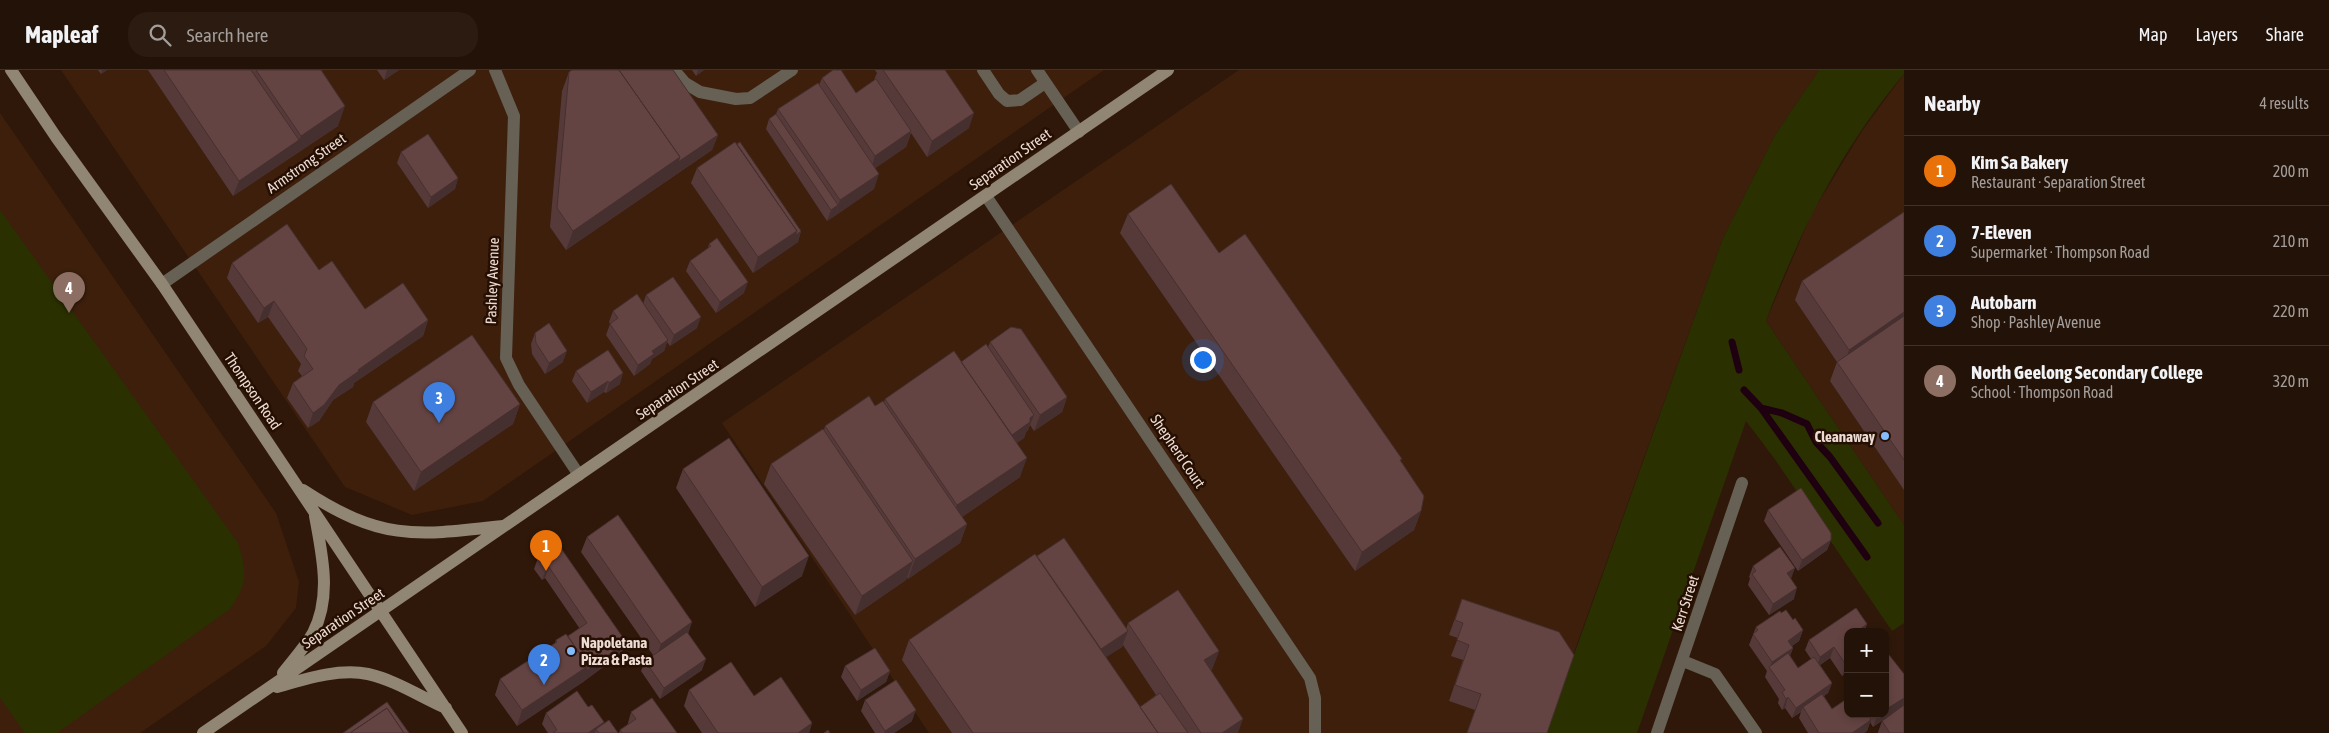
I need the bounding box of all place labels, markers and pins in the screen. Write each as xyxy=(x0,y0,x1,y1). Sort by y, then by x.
pin: 4 xyxy=(53,272,85,313)
pin: 3 xyxy=(423,382,455,423)
place label: Cleanaway xyxy=(1814,428,1876,445)
marker: Cleanaway xyxy=(1879,430,1891,442)
pin: 1 xyxy=(530,530,562,571)
place label: Napoletana Pizza & Pasta xyxy=(581,634,652,668)
pin: 2 xyxy=(528,644,560,685)
marker: Napoletana Pizza & Pasta xyxy=(565,645,577,657)

